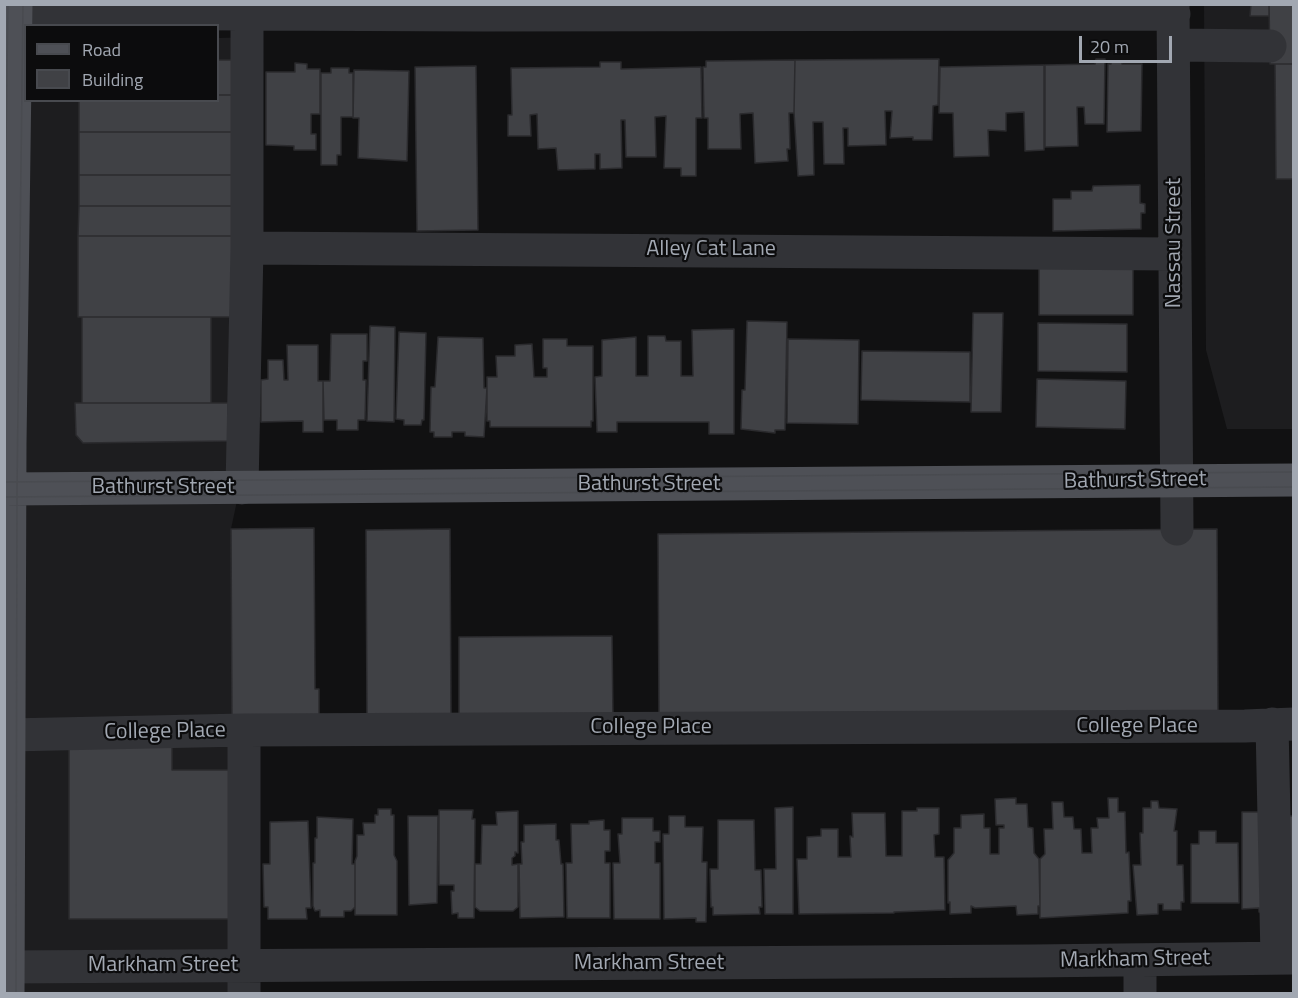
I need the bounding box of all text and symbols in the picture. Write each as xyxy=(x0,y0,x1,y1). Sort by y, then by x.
legend xyxy=(24,24,219,102)
scale bar xyxy=(1082,24,1175,62)
text: 20 m xyxy=(1090,33,1129,60)
text: Road xyxy=(82,36,121,63)
text: Building xyxy=(82,66,143,93)
street label: Nassau Street xyxy=(1162,178,1188,308)
street label: Alley Cat Lane xyxy=(646,237,776,263)
street label: Bathurst Street xyxy=(1063,467,1207,495)
street label: Bathurst Street xyxy=(578,472,720,498)
street label: Bathurst Street xyxy=(92,475,234,501)
street label: College Place xyxy=(1076,714,1198,740)
street label: College Place xyxy=(590,715,712,741)
street label: College Place xyxy=(104,718,226,746)
street label: Markham Street xyxy=(1060,945,1210,975)
street label: Markham Street xyxy=(574,951,724,977)
street label: Markham Street xyxy=(88,953,238,979)

